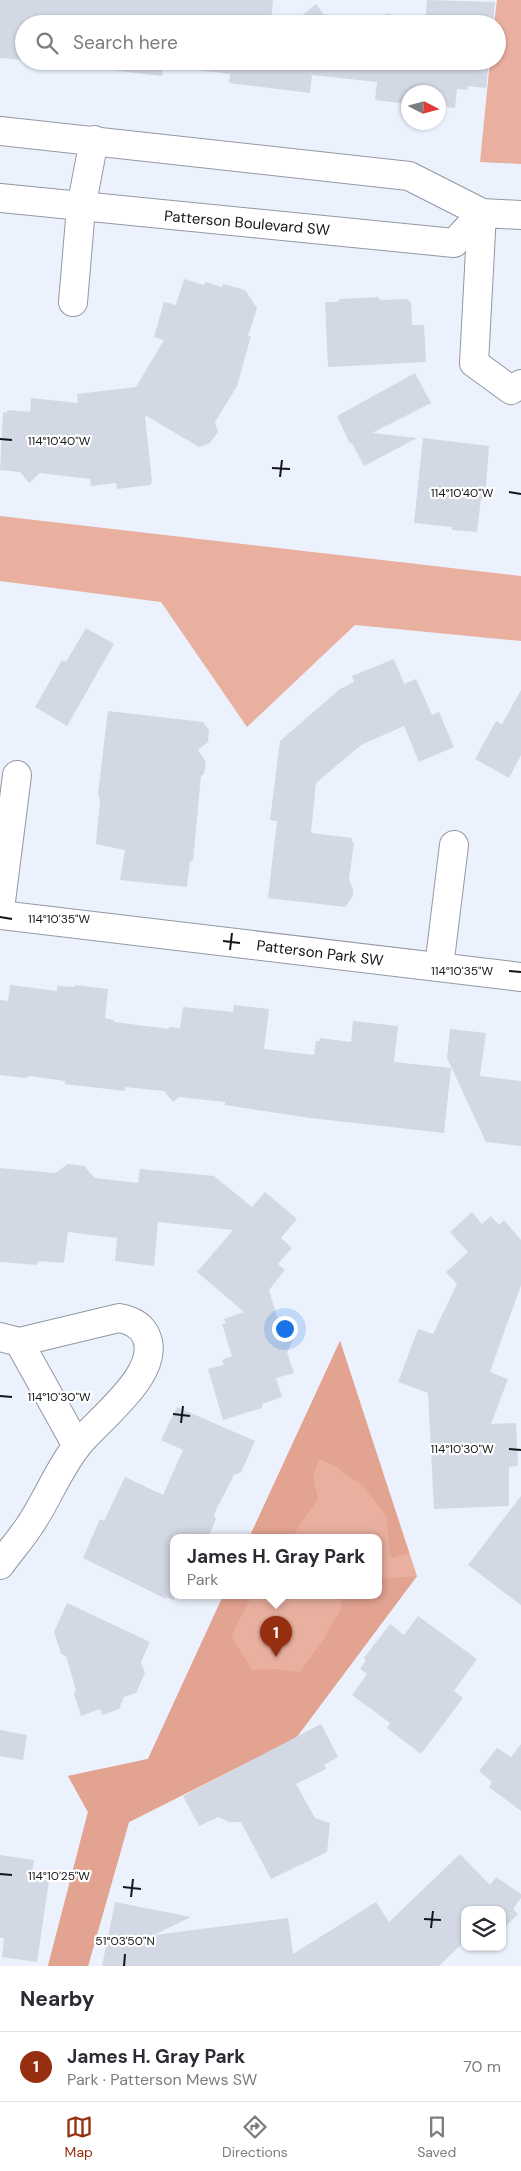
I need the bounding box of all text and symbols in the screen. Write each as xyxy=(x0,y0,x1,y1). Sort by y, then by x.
search box xyxy=(15,15,506,70)
icon: search xyxy=(33,29,61,57)
text: Search here xyxy=(73,30,178,55)
north arrow xyxy=(401,85,446,130)
street label: Patterson Boulevard SW xyxy=(163,206,331,240)
text: 114°10'40"W xyxy=(28,433,91,449)
text: 114°10'40"W xyxy=(431,485,494,501)
text: 114°10'35"W xyxy=(28,911,90,927)
street label: Patterson Park SW xyxy=(255,935,385,971)
text: 114°10'35"W xyxy=(431,963,493,979)
your location xyxy=(272,1316,298,1342)
text: 114°10'30"W xyxy=(27,1389,91,1405)
text: 114°10'30"W xyxy=(430,1441,494,1457)
popup xyxy=(170,1534,382,1599)
text: James H. Gray Park xyxy=(187,1544,365,1569)
text: Park xyxy=(187,1569,218,1590)
pin: 1 xyxy=(260,1616,292,1657)
text: 114°10'25"W xyxy=(28,1868,90,1884)
map controls xyxy=(461,1906,506,1951)
button: layers xyxy=(461,1906,506,1951)
text: 51°03'50"N xyxy=(95,1933,155,1949)
text: Nearby xyxy=(20,1985,94,2013)
text: James H. Gray Park xyxy=(67,2044,245,2069)
text: 1 xyxy=(33,2056,39,2077)
text: 70 m xyxy=(463,2056,501,2077)
text: Park · Patterson Mews SW xyxy=(67,2069,257,2090)
tab: Map xyxy=(65,2113,93,2161)
tab: Directions xyxy=(222,2113,288,2161)
tab: Saved xyxy=(417,2113,456,2161)

